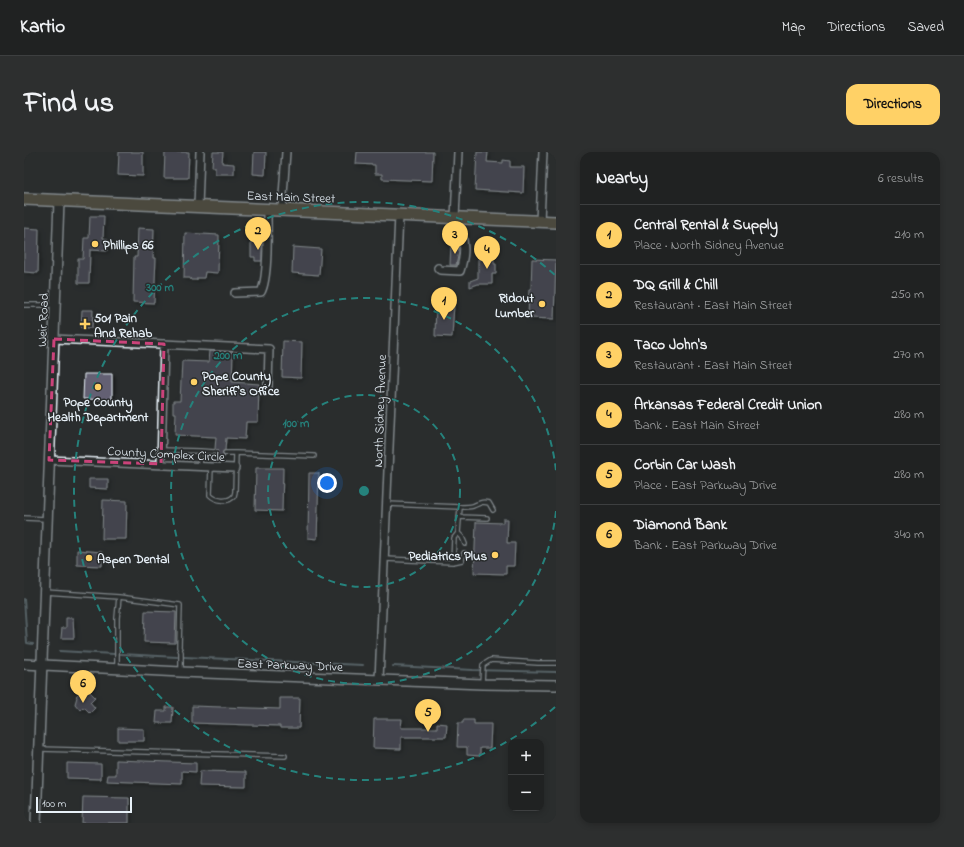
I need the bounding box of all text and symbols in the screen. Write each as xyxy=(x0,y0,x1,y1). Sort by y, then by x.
text: Kartio xyxy=(20,14,65,41)
text: Map xyxy=(782,17,805,38)
text: Directions xyxy=(827,17,885,38)
text: Saved xyxy=(907,17,944,38)
text: Find us xyxy=(24,84,114,125)
button: Directions xyxy=(846,84,940,125)
text: Nearby xyxy=(596,166,648,191)
text: 6 results xyxy=(878,169,924,188)
street label: East Main Street xyxy=(246,186,336,209)
text: Central Rental & Supply xyxy=(634,214,778,236)
pin: 2 xyxy=(245,217,271,250)
pin: 3 xyxy=(442,221,468,254)
text: 1 xyxy=(607,225,611,244)
text: 210 m xyxy=(894,225,924,244)
place label: Phillips 66 xyxy=(103,236,154,255)
pin: 4 xyxy=(474,236,500,269)
text: Place · North Sidney Avenue xyxy=(634,236,784,255)
marker: Phillips 66 xyxy=(90,239,100,249)
text: DQ Grill & Chill xyxy=(634,274,718,296)
text: 300 m xyxy=(145,279,175,297)
text: 2 xyxy=(606,285,612,304)
text: 250 m xyxy=(891,285,924,304)
pin: 1 xyxy=(431,287,457,320)
place label: Ridout Lumber xyxy=(495,289,535,323)
street label: Weir Road xyxy=(33,292,54,347)
text: Restaurant · East Main Street xyxy=(634,296,792,315)
marker: Ridout Lumber xyxy=(537,299,547,309)
place label: 501 Pain And Rehab xyxy=(94,309,152,343)
marker: 501 Pain And Rehab xyxy=(79,318,91,330)
text: Taco John's xyxy=(634,334,707,356)
text: 3 xyxy=(606,345,612,364)
text: 270 m xyxy=(893,345,924,364)
text: 200 m xyxy=(213,347,243,365)
street label: North Sidney Avenue xyxy=(369,354,393,468)
text: Restaurant · East Main Street xyxy=(634,356,792,375)
place label: Pope County Sheriff's Office xyxy=(202,367,281,401)
marker: Pope County Sheriff's Office xyxy=(189,377,199,387)
marker: Pope County Health Department xyxy=(93,382,103,392)
place label: Pope County Health Department xyxy=(48,393,149,427)
text: Arkansas Federal Credit Union xyxy=(634,394,822,416)
text: 4 xyxy=(606,405,612,424)
text: 280 m xyxy=(894,405,924,424)
text: 100 m xyxy=(283,415,310,433)
text: Bank · East Main Street xyxy=(634,416,760,435)
street label: County Complex Circle xyxy=(107,442,225,468)
text: Corbin Car Wash xyxy=(634,454,736,476)
text: 5 xyxy=(605,465,613,484)
text: 280 m xyxy=(894,465,924,484)
your location xyxy=(317,473,337,493)
text: Place · East Parkway Drive xyxy=(634,476,777,495)
centre of rings xyxy=(357,484,371,498)
text: Diamond Bank xyxy=(634,514,727,536)
text: 6 xyxy=(606,525,612,544)
text: 340 m xyxy=(894,525,924,544)
text: Bank · East Parkway Drive xyxy=(634,536,777,555)
place label: Pediatrics Plus xyxy=(408,547,487,566)
place label: Aspen Dental xyxy=(97,550,170,569)
marker: Pediatrics Plus xyxy=(490,550,500,560)
marker: Aspen Dental xyxy=(84,553,94,563)
street label: East Parkway Drive xyxy=(237,654,343,678)
pin: 6 xyxy=(70,670,96,703)
pin: 5 xyxy=(415,699,441,732)
map controls xyxy=(508,739,544,811)
button: + xyxy=(508,739,544,775)
button: − xyxy=(508,775,544,811)
scale bar xyxy=(36,795,132,814)
text: 100 m xyxy=(42,796,66,812)

